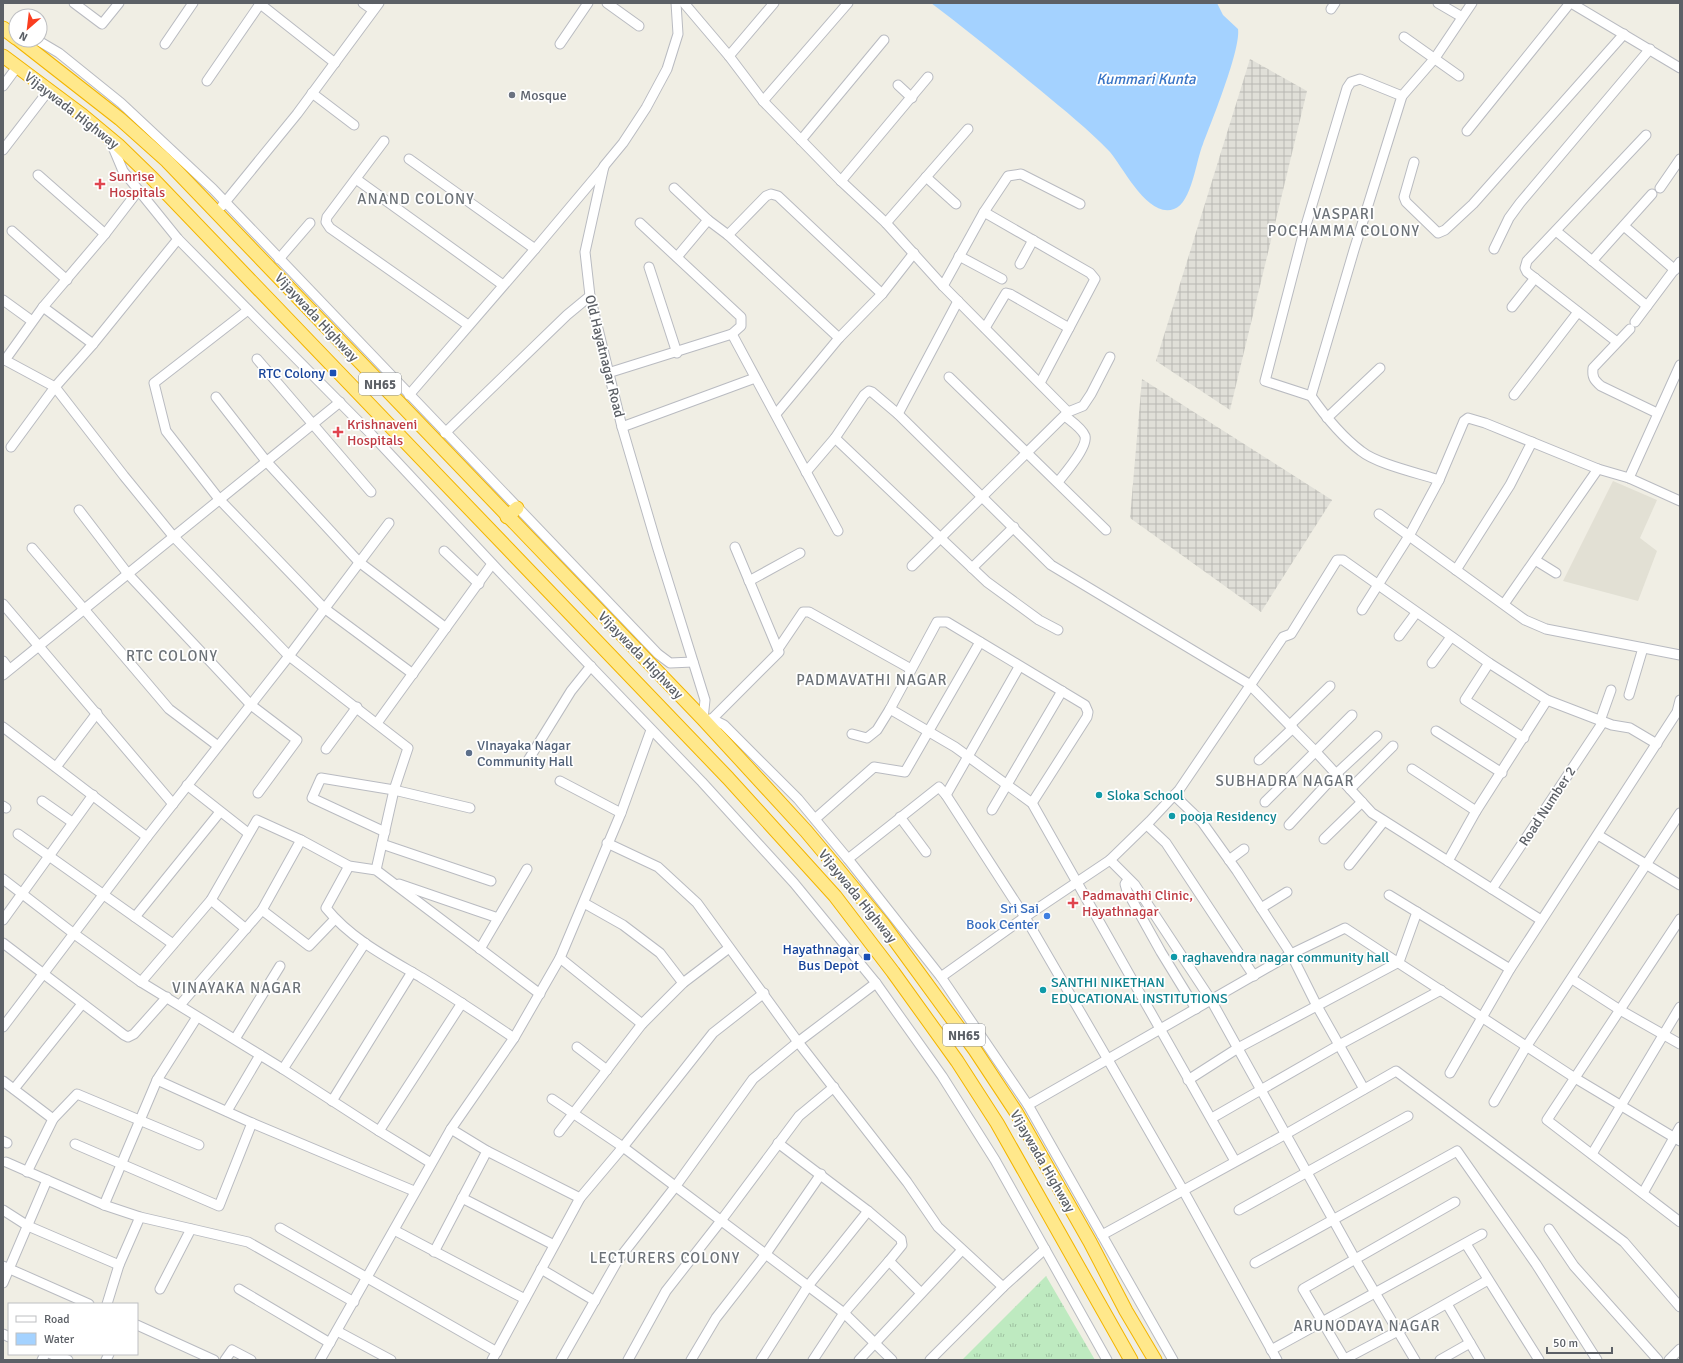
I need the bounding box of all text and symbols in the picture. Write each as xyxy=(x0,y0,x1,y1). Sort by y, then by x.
north arrow xyxy=(8,8,48,48)
text: N xyxy=(17,29,30,44)
street label: Vijaywada Highway xyxy=(21,68,123,153)
water label: Kummari Kunta xyxy=(1096,70,1196,88)
place label: Mosque xyxy=(520,87,567,104)
marker: Mosque xyxy=(507,90,517,100)
place label: Sunrise Hospitals xyxy=(109,168,165,201)
marker: Sunrise Hospitals xyxy=(94,178,106,190)
district label: ANAND COLONY xyxy=(357,190,475,208)
district label: VASPARI POCHAMMA COLONY xyxy=(1268,205,1420,240)
street label: Vijaywada Highway xyxy=(271,269,362,366)
street label: Old Hayatnagar Road xyxy=(581,293,628,419)
place label: RTC Colony xyxy=(258,365,325,382)
marker: RTC Colony xyxy=(328,368,338,378)
road number: NH65 xyxy=(359,373,401,395)
place label: Krishnaveni Hospitals xyxy=(347,416,417,449)
marker: Krishnaveni Hospitals xyxy=(332,426,344,438)
street label: Vijaywada Highway xyxy=(594,608,687,703)
district label: RTC COLONY xyxy=(126,647,218,665)
district label: PADMAVATHI NAGAR xyxy=(796,671,948,689)
place label: VInayaka Nagar Community Hall xyxy=(477,737,573,770)
marker: VInayaka Nagar Community Hall xyxy=(464,748,474,758)
street label: Road Number 2 xyxy=(1515,763,1579,849)
district label: SUBHADRA NAGAR xyxy=(1216,772,1354,790)
place label: Sloka School xyxy=(1107,787,1184,804)
marker: Sloka School xyxy=(1094,790,1104,800)
place label: pooja Residency xyxy=(1180,808,1277,825)
marker: pooja Residency xyxy=(1167,811,1177,821)
street label: Vijaywada Highway xyxy=(815,846,901,947)
place label: Padmavathi Clinic, Hayathnagar xyxy=(1082,887,1193,920)
marker: Padmavathi Clinic, Hayathnagar xyxy=(1067,897,1079,909)
place label: Sri Sai Book Center xyxy=(966,900,1040,933)
marker: Sri Sai Book Center xyxy=(1042,911,1052,921)
place label: Hayathnagar Bus Depot xyxy=(782,941,860,974)
place label: raghavendra nagar community hall xyxy=(1182,949,1389,966)
marker: Hayathnagar Bus Depot xyxy=(862,952,872,962)
marker: raghavendra nagar community hall xyxy=(1169,952,1179,962)
place label: SANTHI NIKETHAN EDUCATIONAL INSTITUTIONS xyxy=(1051,974,1228,1007)
district label: VINAYAKA NAGAR xyxy=(172,979,302,997)
marker: SANTHI NIKETHAN EDUCATIONAL INSTITUTIONS xyxy=(1038,985,1048,995)
road number: NH65 xyxy=(943,1024,985,1046)
street label: Vijaywada Highway xyxy=(1006,1107,1079,1216)
district label: LECTURERS COLONY xyxy=(590,1249,740,1267)
legend xyxy=(8,1303,138,1355)
text: Road xyxy=(44,1312,70,1327)
district label: ARUNODAYA NAGAR xyxy=(1293,1317,1441,1335)
scale bar xyxy=(1547,1329,1612,1355)
text: Water xyxy=(44,1332,75,1347)
text: 50 m xyxy=(1553,1336,1578,1351)

